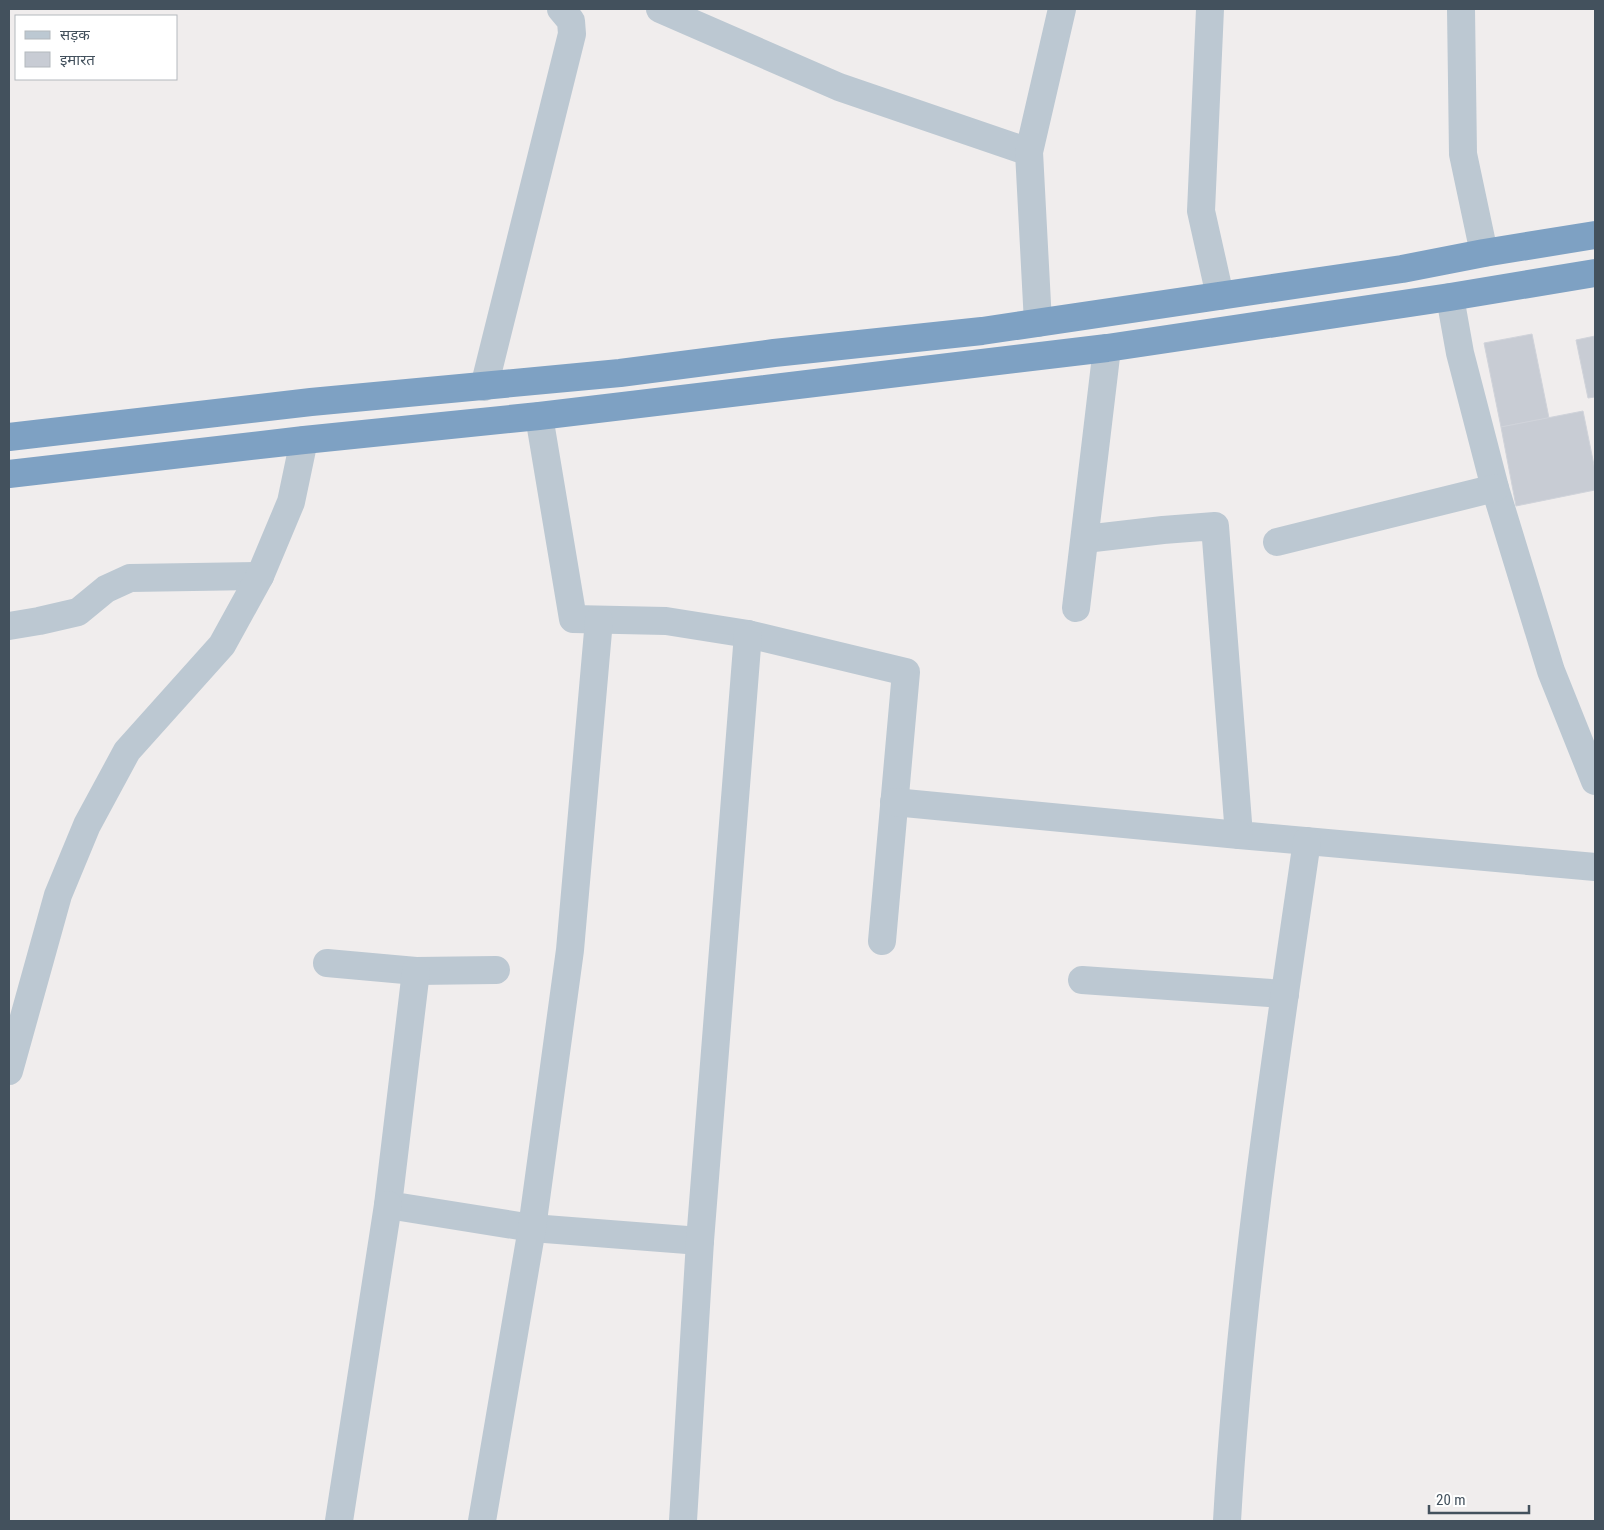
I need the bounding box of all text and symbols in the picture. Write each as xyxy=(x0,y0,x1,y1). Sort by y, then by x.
legend xyxy=(15,15,178,80)
text: सड़क xyxy=(60,26,90,44)
text: इमारत xyxy=(60,51,95,69)
scale bar xyxy=(1429,1482,1529,1514)
text: 20 m xyxy=(1436,1491,1466,1509)

